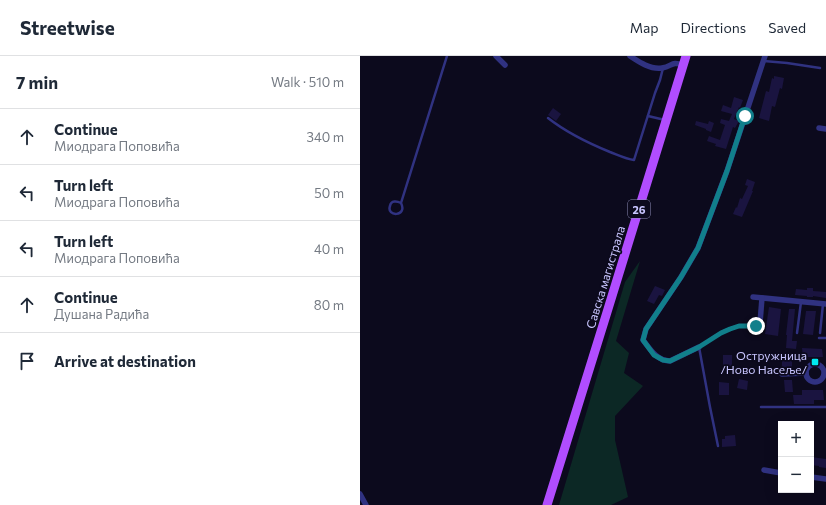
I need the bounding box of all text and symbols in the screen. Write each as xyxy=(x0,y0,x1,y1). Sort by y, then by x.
text: Streetwise xyxy=(20,16,115,39)
text: Map xyxy=(630,19,659,36)
text: Directions xyxy=(681,19,746,36)
text: Saved xyxy=(768,19,806,36)
text: 7 min xyxy=(16,72,58,93)
text: Walk · 510 m xyxy=(271,74,344,90)
route start xyxy=(736,107,754,125)
text: Continue xyxy=(54,120,118,138)
icon: ahead xyxy=(16,126,38,148)
text: 340 m xyxy=(306,129,344,145)
text: Миодрага Поповића xyxy=(54,138,180,154)
text: Turn left xyxy=(54,176,113,194)
icon: left xyxy=(16,182,38,204)
text: 50 m xyxy=(314,185,344,201)
text: Миодрага Поповића xyxy=(54,194,180,210)
road number: 26 xyxy=(628,200,650,218)
street label: Савска магистрала xyxy=(583,224,627,330)
text: Turn left xyxy=(54,232,113,250)
icon: left xyxy=(16,238,38,260)
text: 40 m xyxy=(314,241,344,257)
text: Миодрага Поповића xyxy=(54,250,180,266)
text: Continue xyxy=(54,288,118,306)
icon: ahead xyxy=(16,294,38,316)
text: 80 m xyxy=(314,297,344,313)
text: Душана Радића xyxy=(54,306,149,322)
route end xyxy=(747,317,765,335)
place label: Остружница /Ново Насеље/ xyxy=(720,348,807,376)
icon: arrive xyxy=(16,350,38,372)
text: Arrive at destination xyxy=(54,352,196,370)
marker: Остружница /Ново Насеље/ xyxy=(810,357,820,367)
map controls xyxy=(778,421,814,493)
button: + xyxy=(778,421,814,457)
button: − xyxy=(778,457,814,493)

